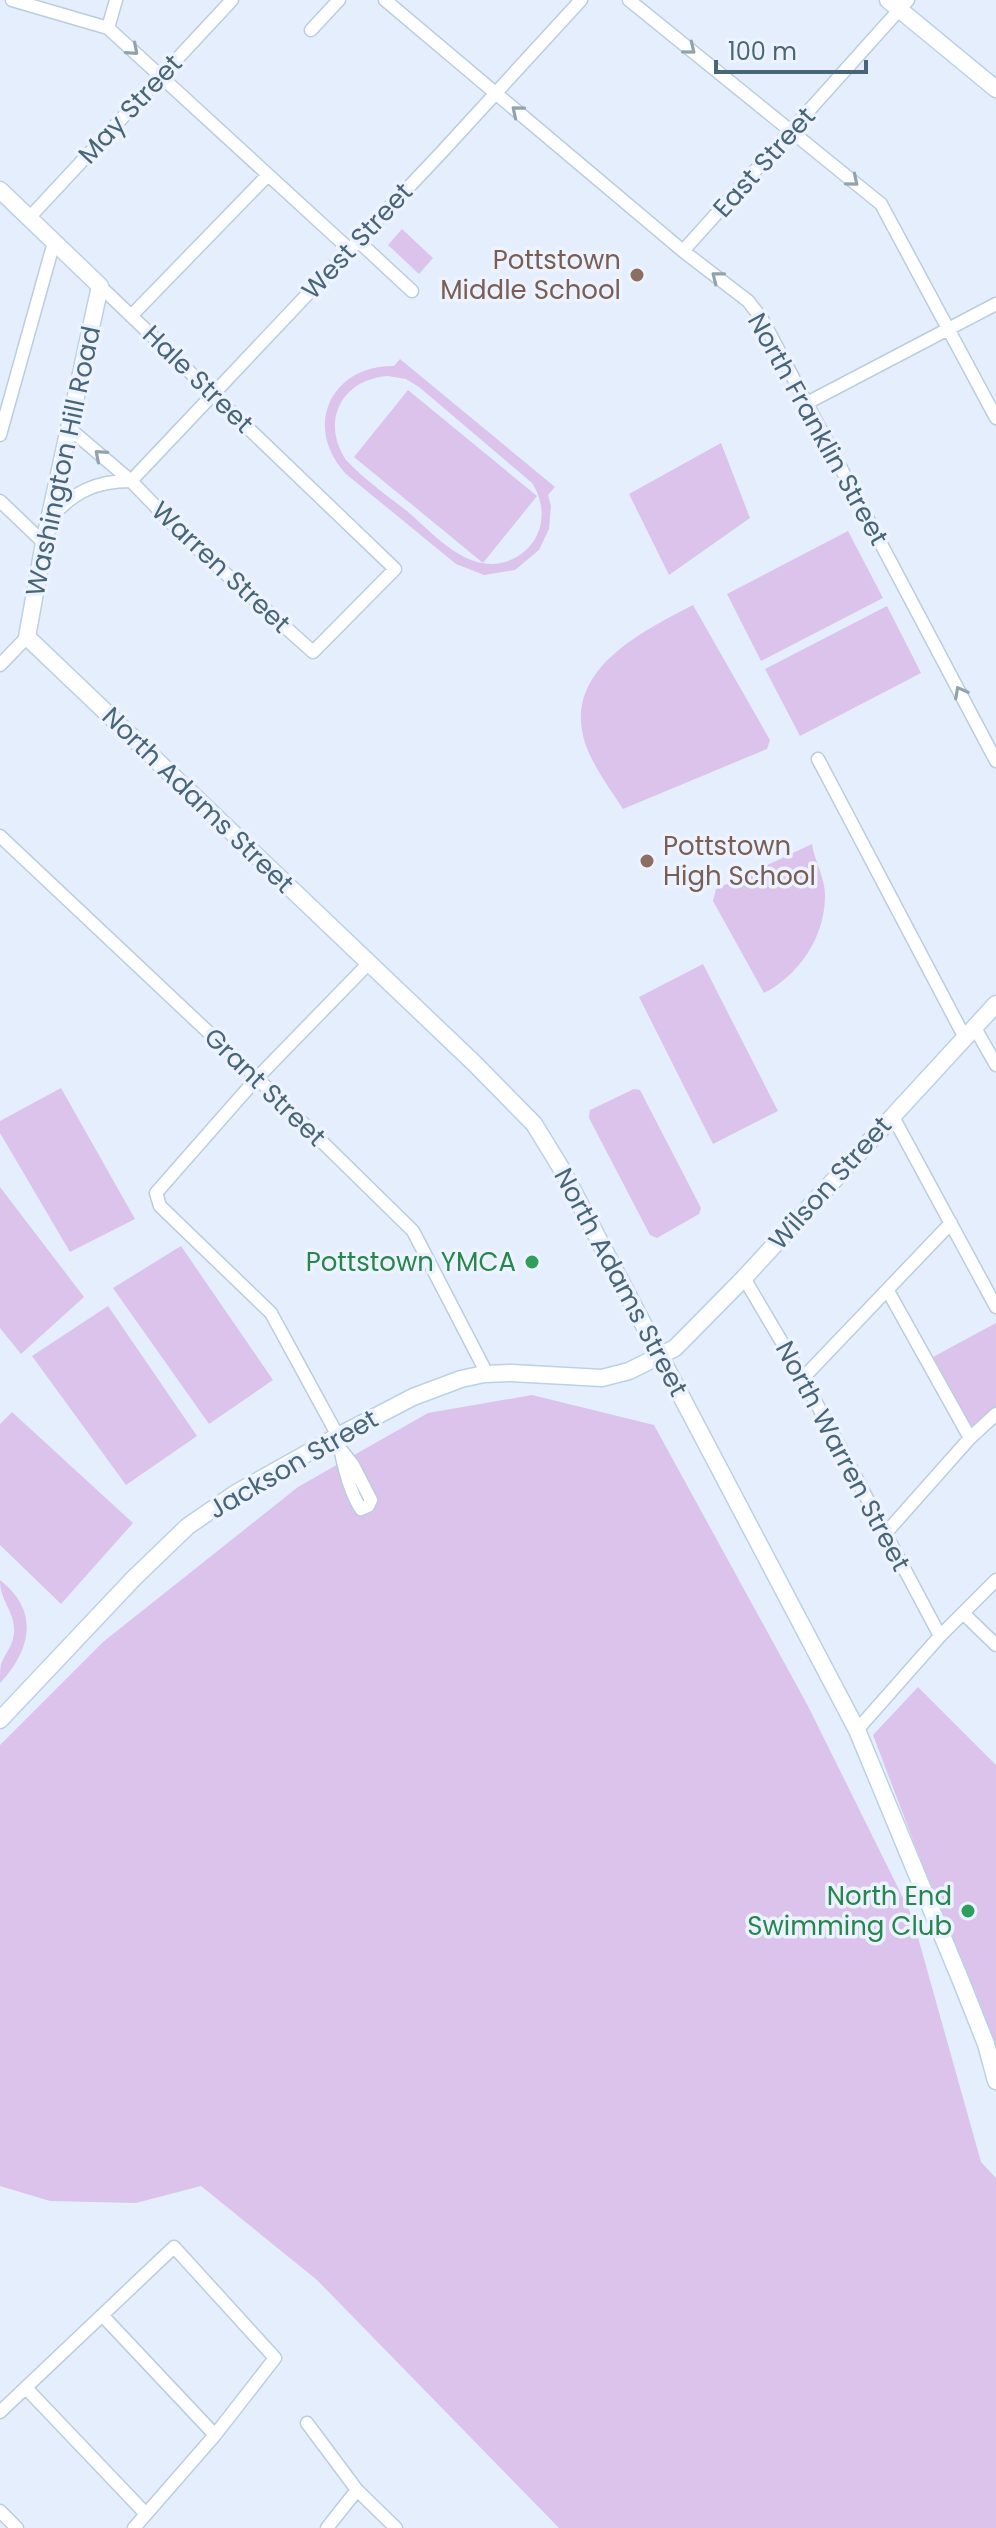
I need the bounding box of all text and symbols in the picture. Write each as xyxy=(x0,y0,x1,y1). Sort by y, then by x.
scale bar xyxy=(716,24,866,74)
text: 100 m xyxy=(728,35,797,68)
one-way arrow xyxy=(681,39,695,54)
one-way arrow xyxy=(124,41,139,55)
street label: May Street xyxy=(70,46,190,172)
street label: East Street xyxy=(705,99,823,225)
one-way arrow xyxy=(512,106,526,121)
one-way arrow xyxy=(844,171,858,186)
street label: West Street xyxy=(294,175,420,307)
place label: Pottstown Middle School xyxy=(440,242,621,308)
marker: Pottstown Middle School xyxy=(628,266,646,284)
one-way arrow xyxy=(711,273,726,287)
street label: North Franklin Street xyxy=(739,306,897,552)
street label: Hale Street xyxy=(135,317,261,441)
street label: Washington Hill Road xyxy=(17,323,109,599)
one-way arrow xyxy=(95,450,110,465)
street label: Warren Street xyxy=(144,493,298,641)
one-way arrow xyxy=(954,685,969,700)
street label: North Adams Street xyxy=(94,699,302,901)
place label: Pottstown High School xyxy=(663,828,816,894)
marker: Pottstown High School xyxy=(638,852,656,870)
street label: Grant Street xyxy=(196,1020,334,1154)
street label: Wilson Street xyxy=(760,1108,900,1258)
street label: North Adams Street xyxy=(546,1162,696,1402)
place label: Pottstown YMCA xyxy=(306,1244,516,1280)
marker: Pottstown YMCA xyxy=(523,1253,541,1271)
street label: North Warren Street xyxy=(767,1335,919,1577)
street label: Jackson Street xyxy=(202,1401,384,1527)
place label: North End Swimming Club xyxy=(747,1878,952,1944)
marker: North End Swimming Club xyxy=(959,1902,977,1920)

